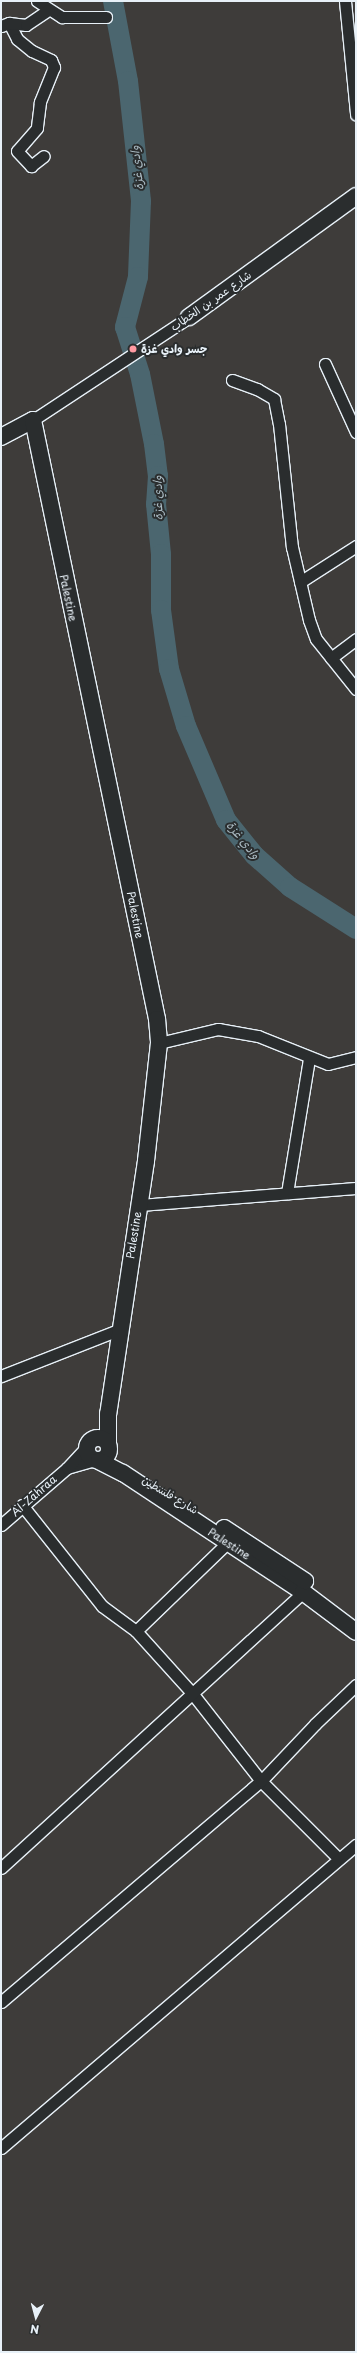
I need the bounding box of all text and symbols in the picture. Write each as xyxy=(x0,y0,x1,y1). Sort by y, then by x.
water label: وادي غزة xyxy=(127,145,147,191)
street label: شارع عمر بن الخطاب xyxy=(168,268,254,334)
place label: جسر وادي غزة xyxy=(141,342,207,356)
marker: جسر وادي غزة xyxy=(128,344,138,354)
water label: وادي غزة xyxy=(150,475,166,521)
street label: Palestine xyxy=(57,573,79,623)
water label: وادي غزة xyxy=(223,818,263,862)
street label: Palestine xyxy=(124,890,146,940)
street label: Palestine xyxy=(124,1210,144,1260)
street label: Al-Zahraa xyxy=(9,1473,59,1519)
street label: شارع فلسطين xyxy=(140,1473,200,1517)
street label: Palestine xyxy=(205,1525,253,1563)
north arrow xyxy=(16,2297,56,2337)
text: N xyxy=(29,2321,40,2338)

